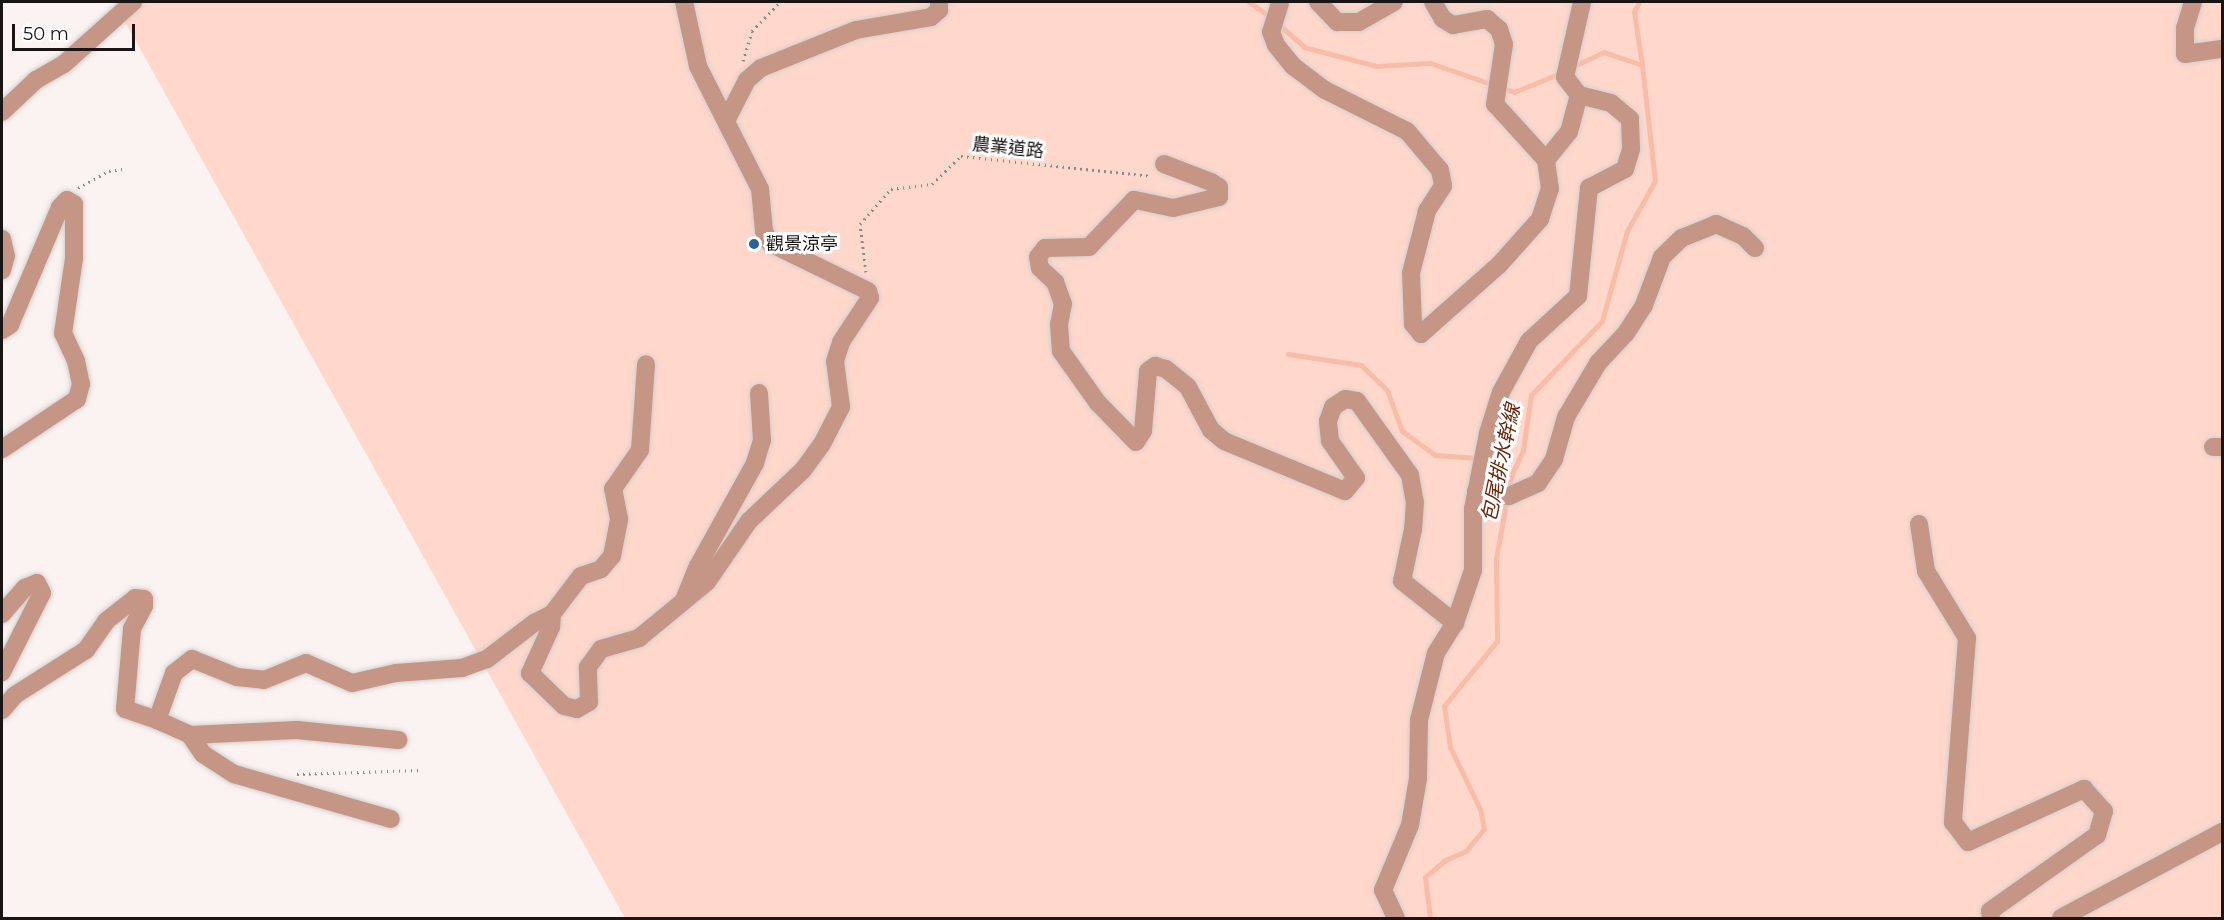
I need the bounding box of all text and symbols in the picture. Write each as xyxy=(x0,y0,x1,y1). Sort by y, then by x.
scale bar xyxy=(15,12,138,50)
text: 50 m xyxy=(23,23,69,45)
street label: 農業道路 xyxy=(971,133,1045,163)
place label: 觀景涼亭 xyxy=(766,233,838,255)
marker: 觀景涼亭 xyxy=(747,237,761,251)
water label: 包尾排水幹線 xyxy=(1477,402,1525,524)

